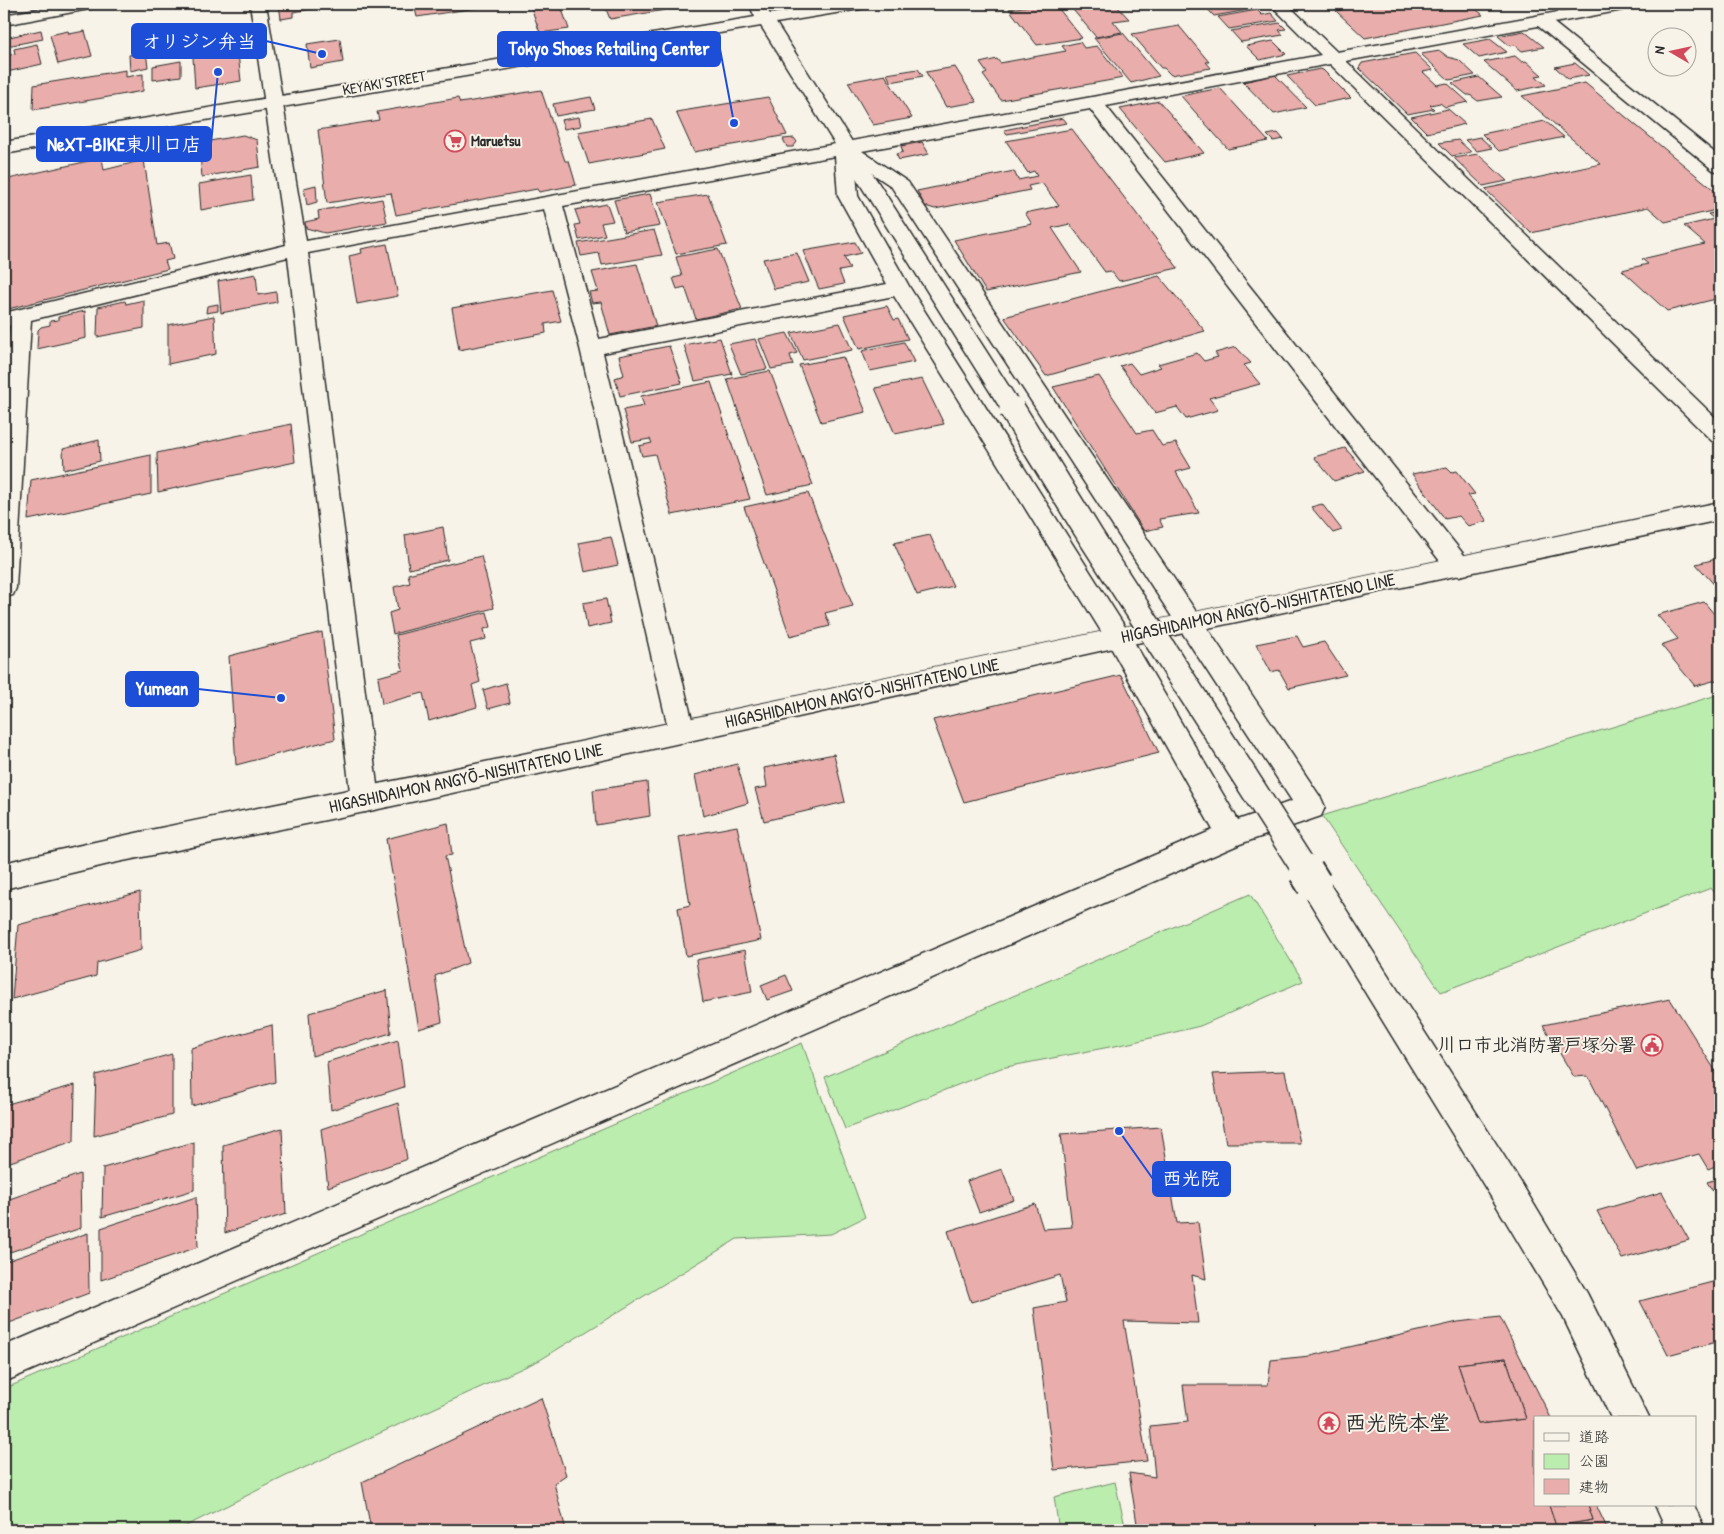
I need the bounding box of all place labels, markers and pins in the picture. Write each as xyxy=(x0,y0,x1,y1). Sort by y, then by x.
callout: オリジン弁当 xyxy=(132,24,266,58)
callout: Tokyo Shoes Retailing Center xyxy=(498,32,720,66)
callout: NeXT-BIKE東川口店 xyxy=(37,127,211,161)
supermarket icon: Maruetsu xyxy=(443,129,467,153)
place label: Maruetsu xyxy=(471,130,521,151)
callout: Yumean xyxy=(126,672,198,706)
place label: 川口市北消防署戸塚分署 xyxy=(1438,1032,1636,1057)
public building icon: 川口市北消防署戸塚分署 xyxy=(1640,1033,1664,1057)
callout: 西光院 xyxy=(1153,1162,1230,1196)
place label: 西光院本堂 xyxy=(1345,1408,1450,1437)
temple icon: 西光院本堂 xyxy=(1317,1411,1341,1435)

